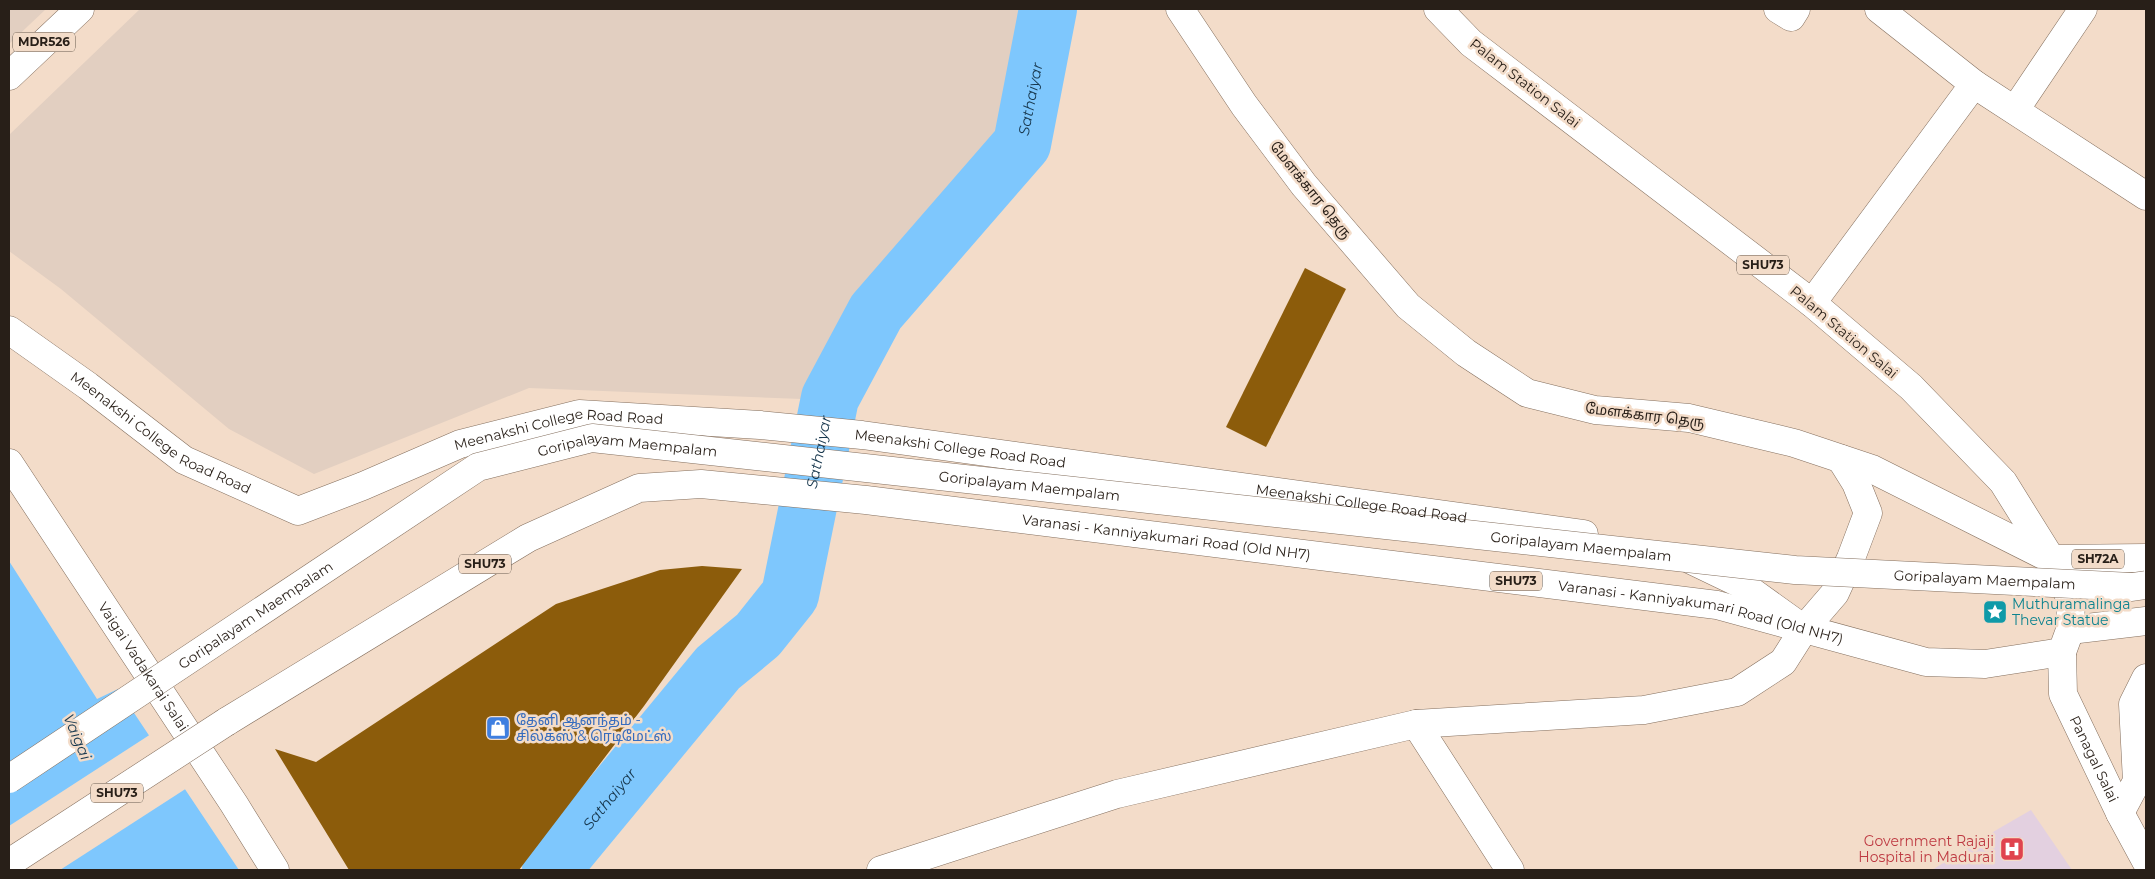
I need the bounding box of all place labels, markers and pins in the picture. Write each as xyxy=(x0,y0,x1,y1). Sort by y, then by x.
place label: Muthuramalinga Thevar Statue xyxy=(2012,595,2131,629)
place icon: Muthuramalinga Thevar Statue xyxy=(1982,599,2008,625)
place label: தேனி ஆனந்தம் - சில்க்ஸ் & ரெடிமேட்ஸ் xyxy=(516,711,672,745)
shop icon: தேனி ஆனந்தம் - சில்க்ஸ் & ரெடிமேட்ஸ் xyxy=(485,715,511,741)
place label: Government Rajaji Hospital in Madurai xyxy=(1858,832,1994,866)
hospital icon: Government Rajaji Hospital in Madurai xyxy=(1999,836,2025,862)

